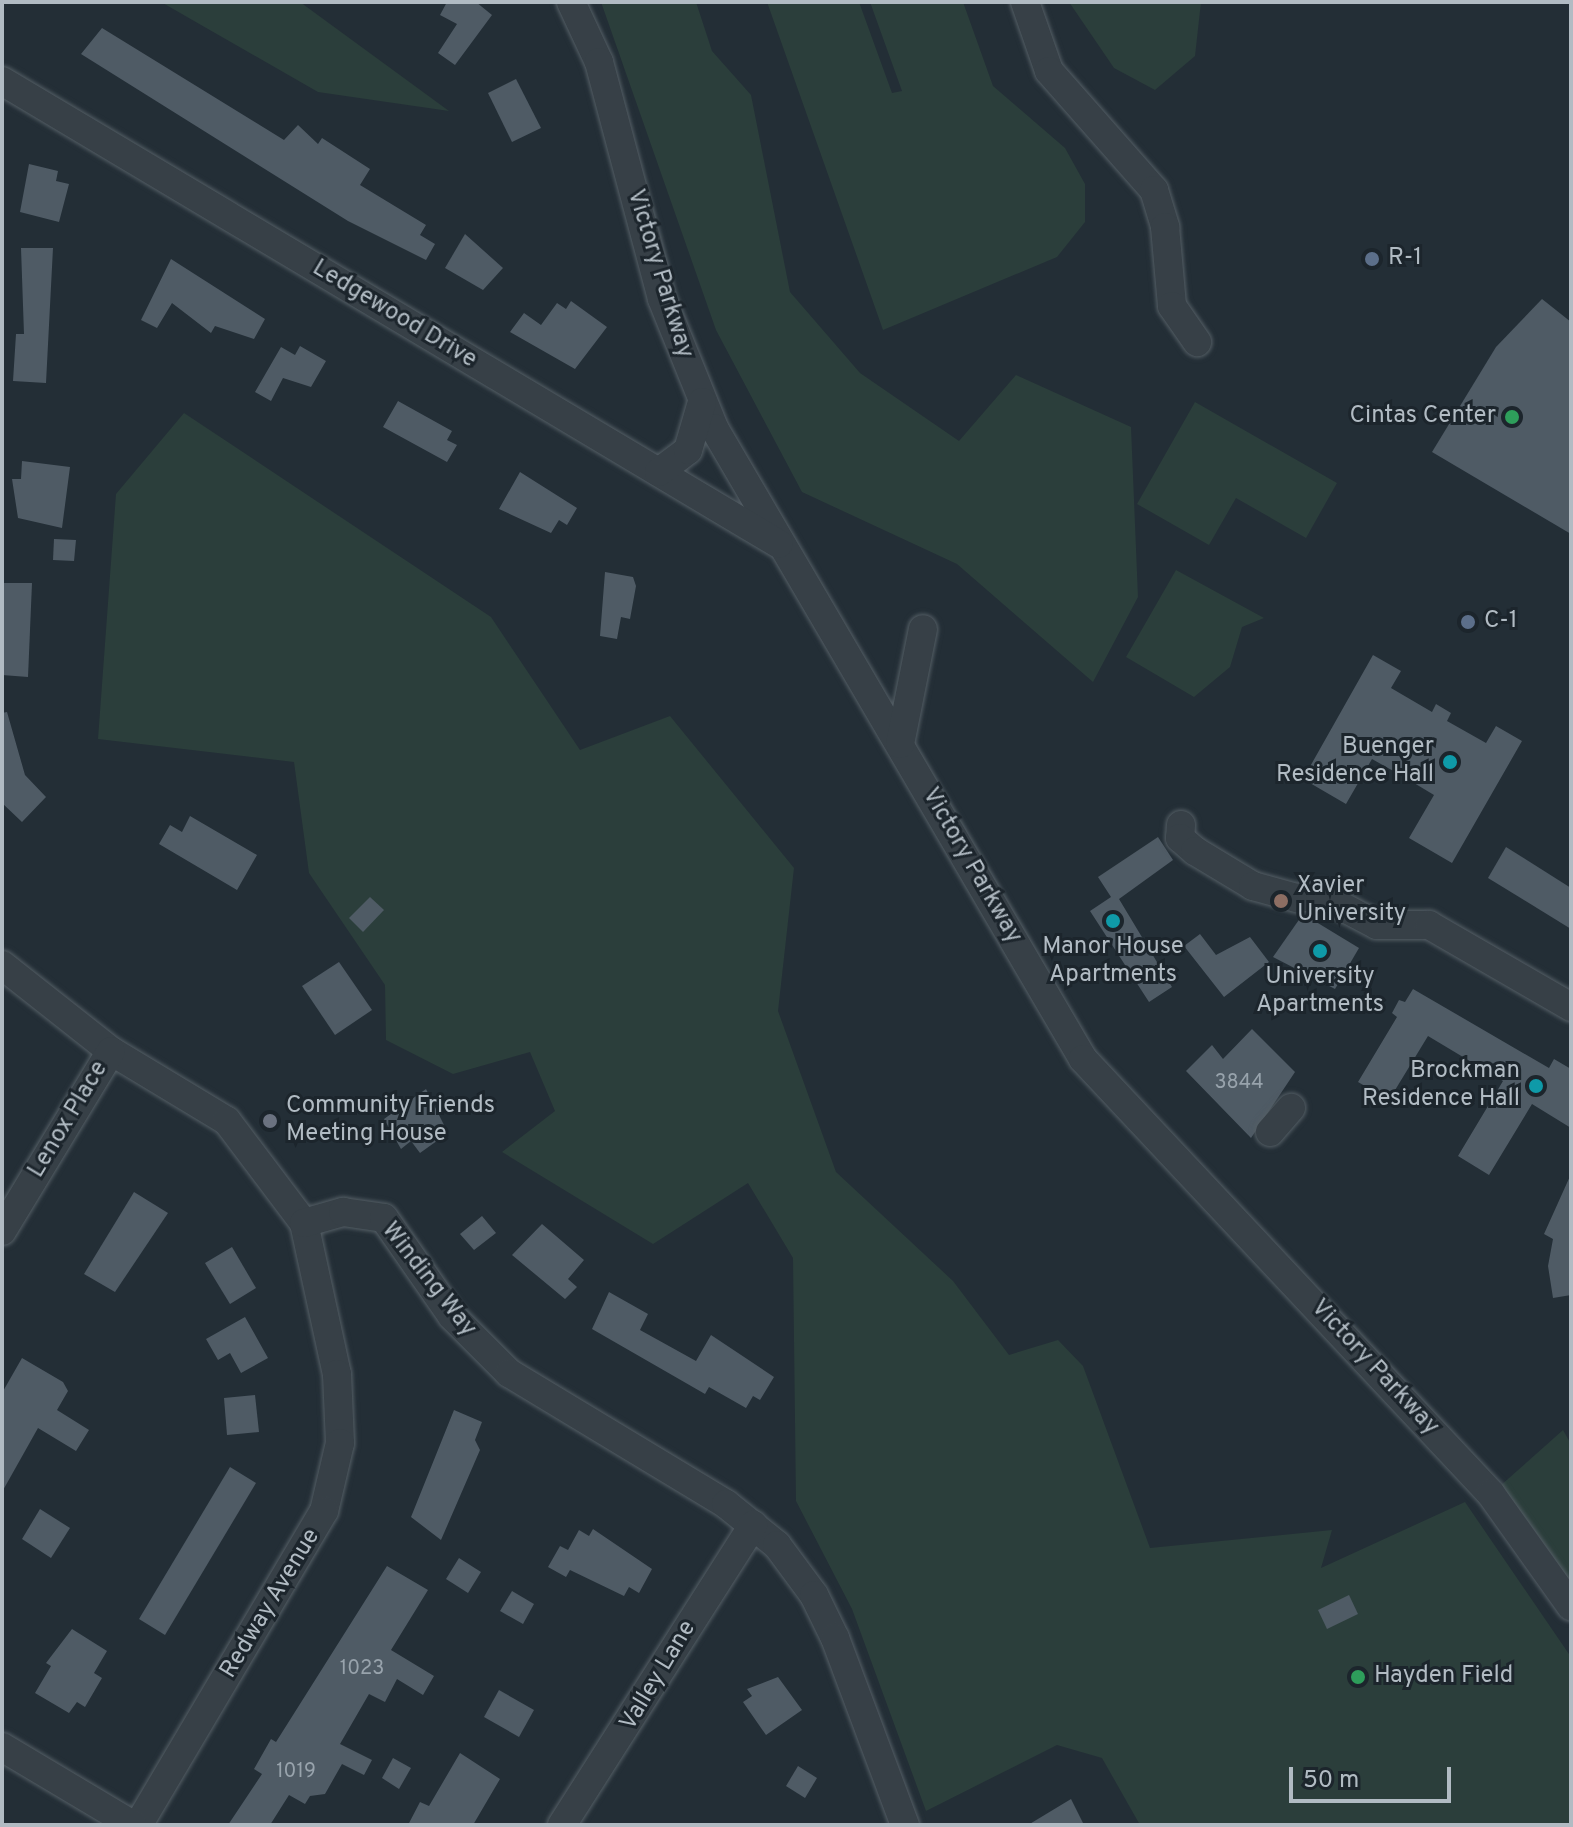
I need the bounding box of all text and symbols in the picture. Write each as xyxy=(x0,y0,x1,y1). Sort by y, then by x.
street label: Victory Parkway xyxy=(620,186,698,362)
place label: R-1 xyxy=(1388,245,1422,273)
marker: R-1 xyxy=(1363,250,1381,268)
street label: Ledgewood Drive xyxy=(307,255,481,375)
place label: Cintas Center xyxy=(1350,403,1496,431)
marker: Cintas Center xyxy=(1503,408,1521,426)
place label: C-1 xyxy=(1484,608,1518,636)
marker: C-1 xyxy=(1459,613,1477,631)
place label: Buenger Residence Hall xyxy=(1276,734,1434,790)
marker: Buenger Residence Hall xyxy=(1441,753,1459,771)
street label: Victory Parkway xyxy=(915,783,1027,949)
place label: Xavier University xyxy=(1297,873,1406,929)
marker: Xavier University xyxy=(1272,892,1290,910)
marker: Manor House Apartments xyxy=(1104,912,1122,930)
place label: Manor House Apartments xyxy=(1042,934,1184,990)
marker: University Apartments xyxy=(1311,942,1329,960)
place label: University Apartments xyxy=(1256,964,1384,1020)
street label: Lenox Place xyxy=(23,1056,115,1184)
place label: Brockman Residence Hall xyxy=(1362,1058,1520,1114)
house number: 3844 xyxy=(1214,1071,1264,1095)
marker: Brockman Residence Hall xyxy=(1527,1077,1545,1095)
place label: Community Friends Meeting House xyxy=(286,1093,495,1149)
marker: Community Friends Meeting House xyxy=(261,1112,279,1130)
street label: Winding Way xyxy=(374,1217,482,1343)
street label: Victory Parkway xyxy=(1304,1294,1444,1442)
street label: Redway Avenue xyxy=(215,1524,327,1684)
street label: Valley Lane xyxy=(615,1616,703,1736)
house number: 1023 xyxy=(340,1657,384,1681)
place label: Hayden Field xyxy=(1374,1663,1513,1691)
marker: Hayden Field xyxy=(1349,1668,1367,1686)
scale bar xyxy=(1293,1751,1455,1801)
house number: 1019 xyxy=(276,1760,316,1784)
text: 50 m xyxy=(1303,1766,1359,1796)

